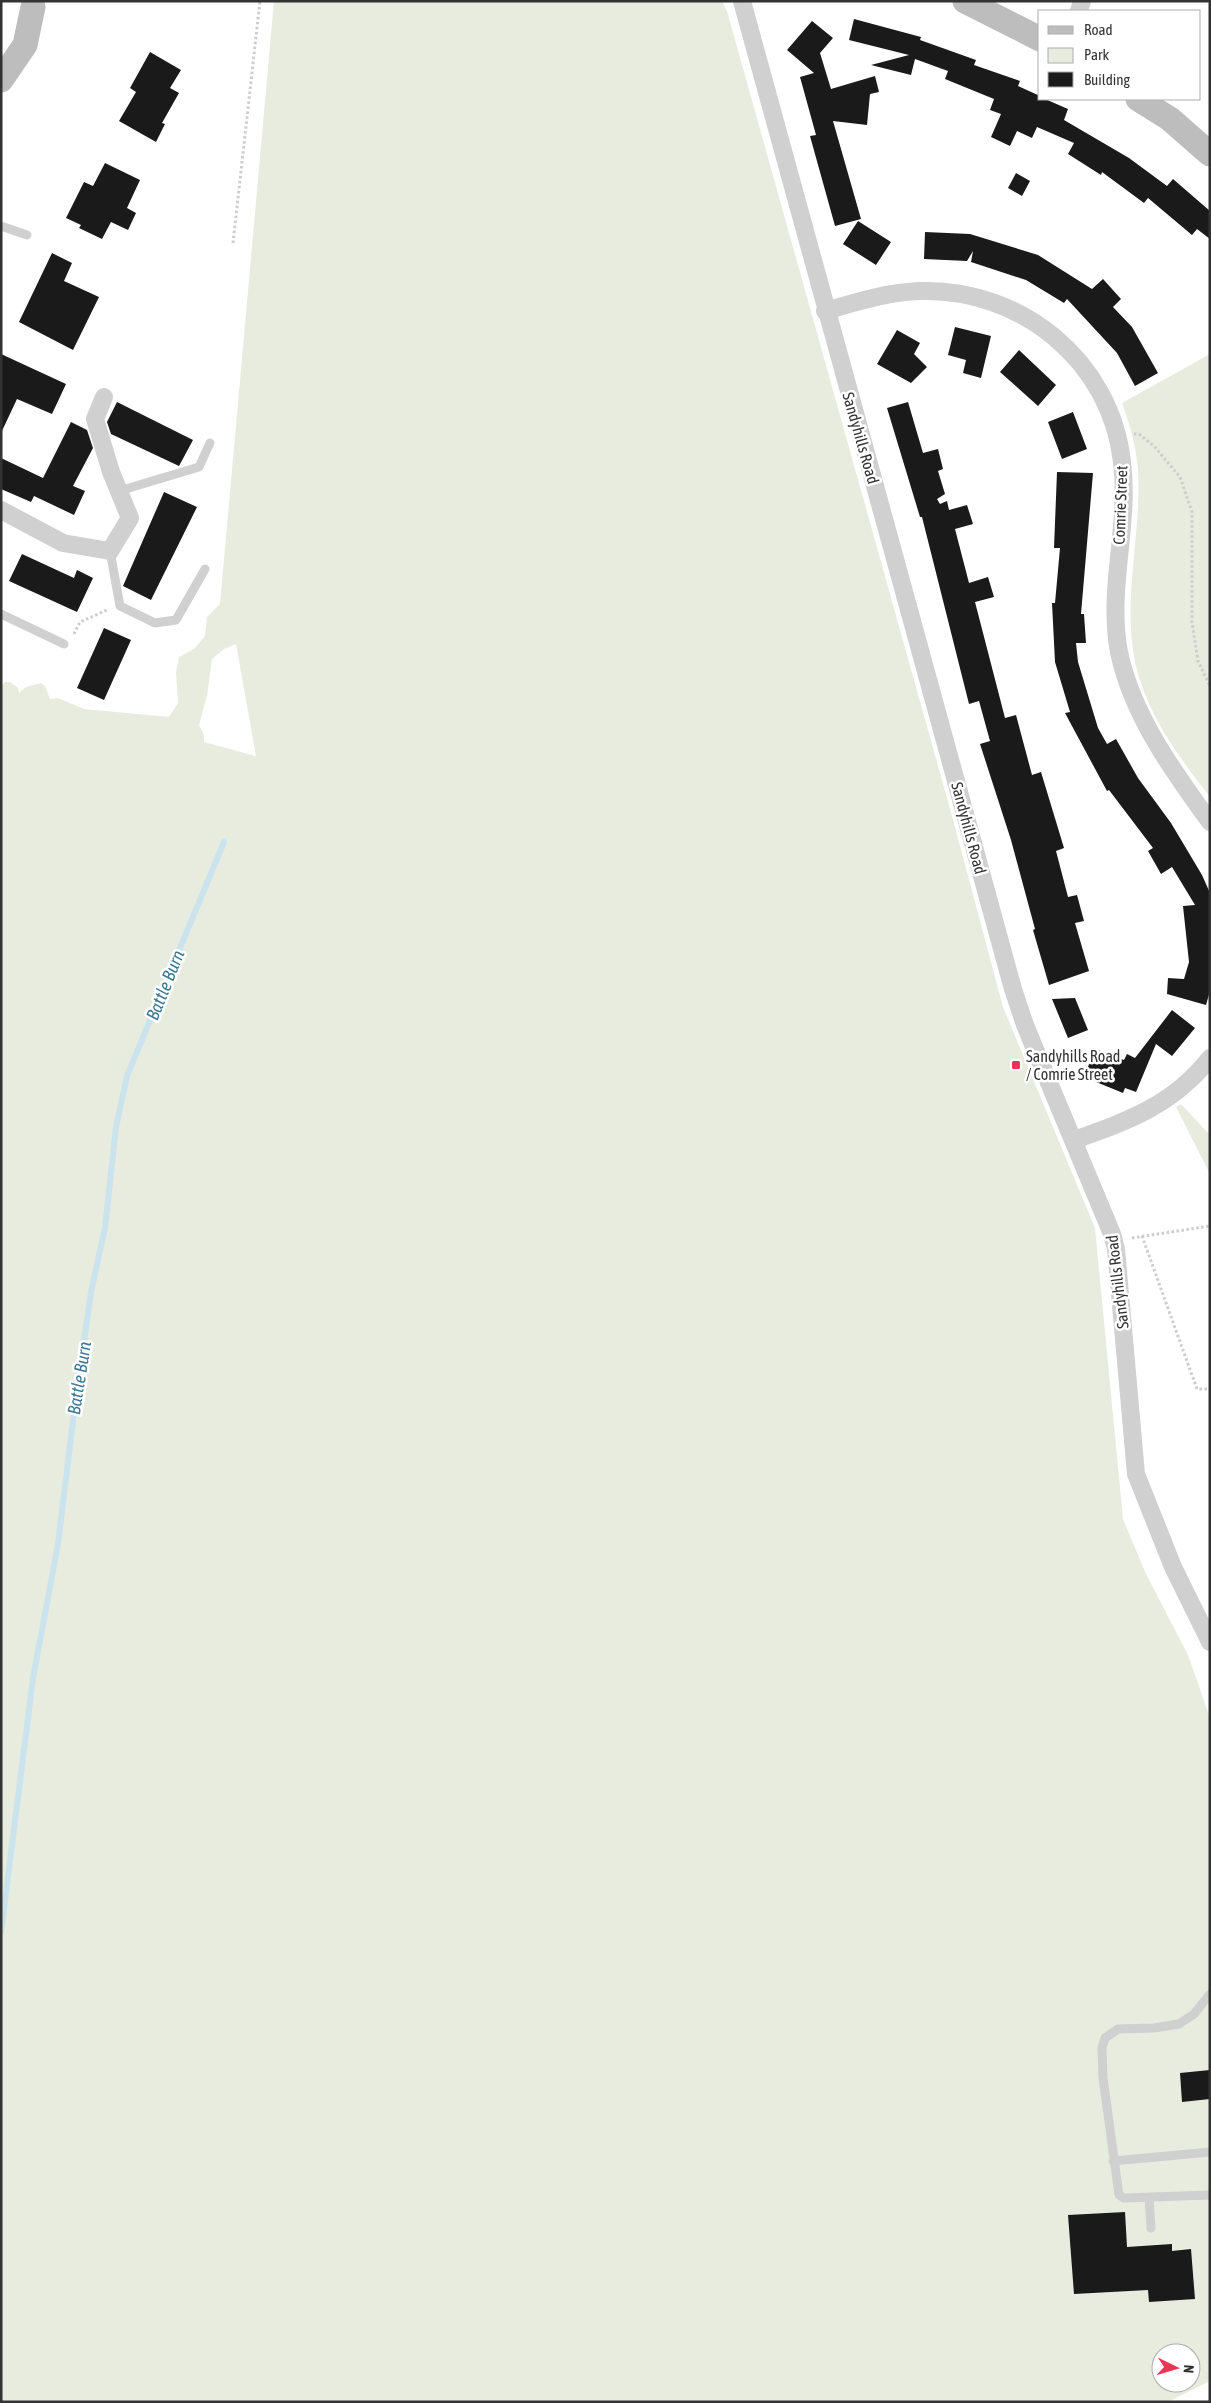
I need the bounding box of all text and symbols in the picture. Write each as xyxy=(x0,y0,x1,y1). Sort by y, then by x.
legend xyxy=(1038,10,1201,100)
text: Road xyxy=(1084,21,1113,38)
text: Park xyxy=(1084,46,1109,63)
text: Building xyxy=(1084,71,1130,88)
street label: Sandyhills Road xyxy=(838,390,883,486)
street label: Comrie Street xyxy=(1110,465,1130,545)
street label: Sandyhills Road xyxy=(947,780,990,876)
water label: Battle Burn xyxy=(141,947,189,1023)
place label: Sandyhills Road / Comrie Street xyxy=(1026,1047,1120,1083)
marker: Sandyhills Road / Comrie Street xyxy=(1010,1059,1022,1071)
street label: Sandyhills Road xyxy=(1102,1234,1133,1330)
water label: Battle Burn xyxy=(63,1340,95,1416)
north arrow xyxy=(1151,2343,1201,2393)
text: N xyxy=(1181,2364,1197,2374)

